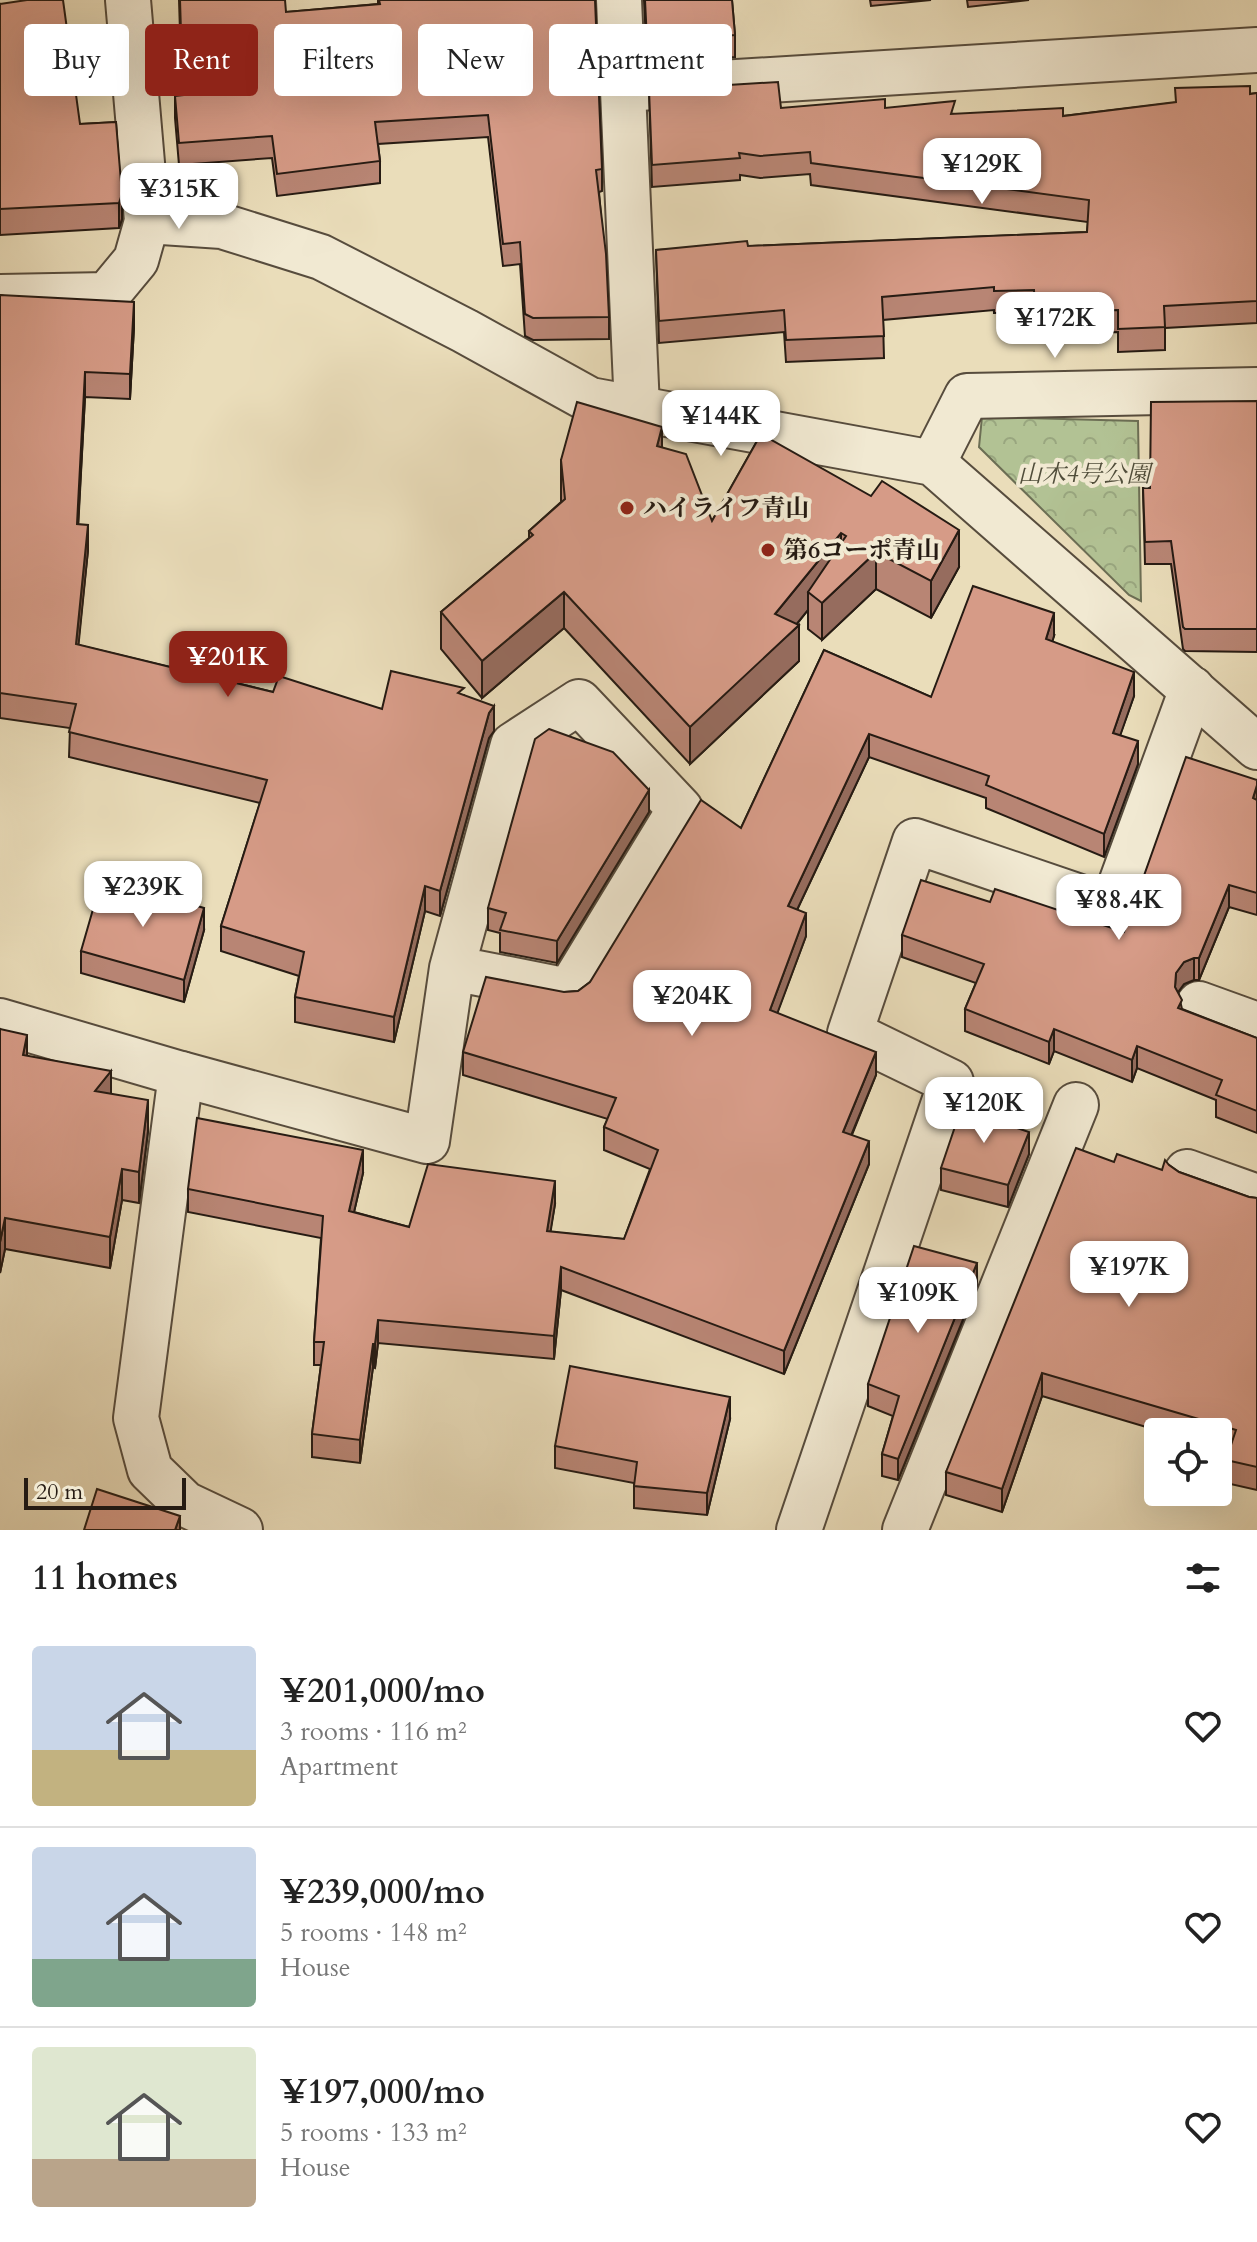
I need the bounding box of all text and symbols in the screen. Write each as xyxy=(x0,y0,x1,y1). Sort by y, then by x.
chip: Buy xyxy=(24,24,129,96)
chip: Rent xyxy=(145,24,258,96)
chip: Filters xyxy=(274,24,402,96)
chip: New xyxy=(418,24,533,96)
chip: Apartment xyxy=(549,24,732,96)
pin: ¥129K xyxy=(926,138,1038,206)
text: ¥129K xyxy=(941,146,1023,181)
pin: ¥315K xyxy=(123,163,235,231)
text: ¥315K xyxy=(138,171,220,206)
pin: ¥172K xyxy=(999,292,1111,360)
text: ¥172K xyxy=(1014,300,1096,335)
pin: ¥144K xyxy=(665,390,777,458)
text: ¥144K xyxy=(680,398,762,433)
park label: 山木4号公園 xyxy=(1018,458,1154,491)
place label: ハイライフ青山 xyxy=(643,492,810,525)
marker: ハイライフ青山 xyxy=(618,499,636,517)
place label: 第6コーポ青山 xyxy=(784,534,940,567)
marker: 第6コーポ青山 xyxy=(759,541,777,559)
pin: ¥201K xyxy=(172,631,284,699)
text: ¥201K xyxy=(187,639,269,674)
pin: ¥239K xyxy=(87,861,199,929)
text: ¥239K xyxy=(102,869,184,904)
pin: ¥88.4K xyxy=(1054,874,1184,942)
text: ¥88.4K xyxy=(1074,882,1164,917)
pin: ¥204K xyxy=(636,970,748,1038)
text: ¥204K xyxy=(651,978,733,1013)
pin: ¥120K xyxy=(928,1077,1040,1145)
text: ¥120K xyxy=(943,1085,1025,1120)
pin: ¥197K xyxy=(1073,1241,1185,1309)
text: ¥197K xyxy=(1088,1249,1170,1284)
pin: ¥109K xyxy=(862,1267,974,1335)
text: ¥109K xyxy=(877,1275,959,1310)
map controls xyxy=(1144,1418,1232,1506)
button: locate xyxy=(1144,1418,1232,1506)
scale bar xyxy=(24,1474,186,1510)
text: 20 m xyxy=(36,1477,83,1507)
text: 11 homes xyxy=(32,1555,178,1601)
icon: filters xyxy=(1181,1556,1225,1600)
text: ¥201,000/mo xyxy=(280,1668,485,1714)
icon: home xyxy=(96,1678,192,1774)
icon: heart xyxy=(1181,1704,1225,1748)
text: 3 rooms · 116 m² xyxy=(280,1714,467,1749)
text: Apartment xyxy=(280,1749,398,1784)
text: ¥239,000/mo xyxy=(280,1869,485,1915)
icon: home xyxy=(96,1879,192,1975)
icon: heart xyxy=(1181,1905,1225,1949)
text: 5 rooms · 148 m² xyxy=(280,1915,467,1950)
text: House xyxy=(280,1950,351,1985)
text: ¥197,000/mo xyxy=(280,2069,485,2115)
icon: home xyxy=(96,2079,192,2175)
icon: heart xyxy=(1181,2105,1225,2149)
text: 5 rooms · 133 m² xyxy=(280,2115,467,2150)
text: House xyxy=(280,2150,351,2185)

